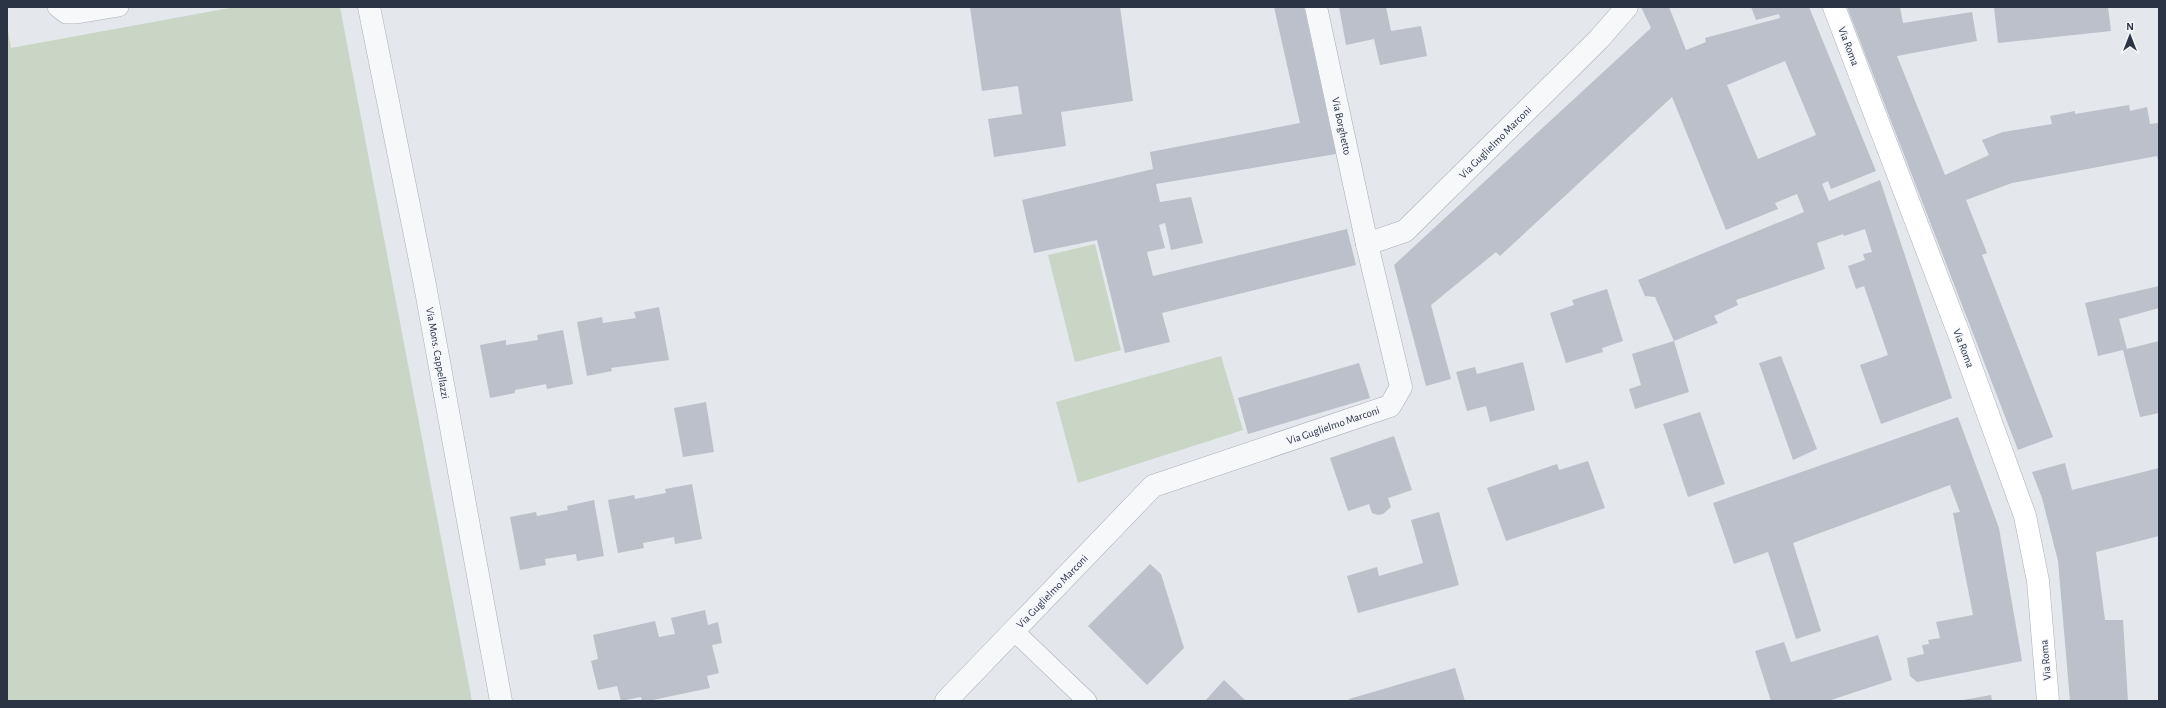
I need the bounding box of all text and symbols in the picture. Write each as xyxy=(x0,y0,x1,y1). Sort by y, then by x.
north arrow xyxy=(2110,16,2150,56)
text: N xyxy=(2126,21,2134,32)
street label: Via Roma xyxy=(1836,25,1861,67)
street label: Via Borghetto xyxy=(1330,96,1353,156)
street label: Via Guglielmo Marconi xyxy=(1457,104,1534,181)
street label: Via Mons. Cappellazzi xyxy=(424,306,451,400)
street label: Via Roma xyxy=(1951,327,1976,369)
street label: Via Guglielmo Marconi xyxy=(1285,404,1381,447)
street label: Via Guglielmo Marconi xyxy=(1015,553,1090,630)
street label: Via Roma xyxy=(2038,639,2053,681)

